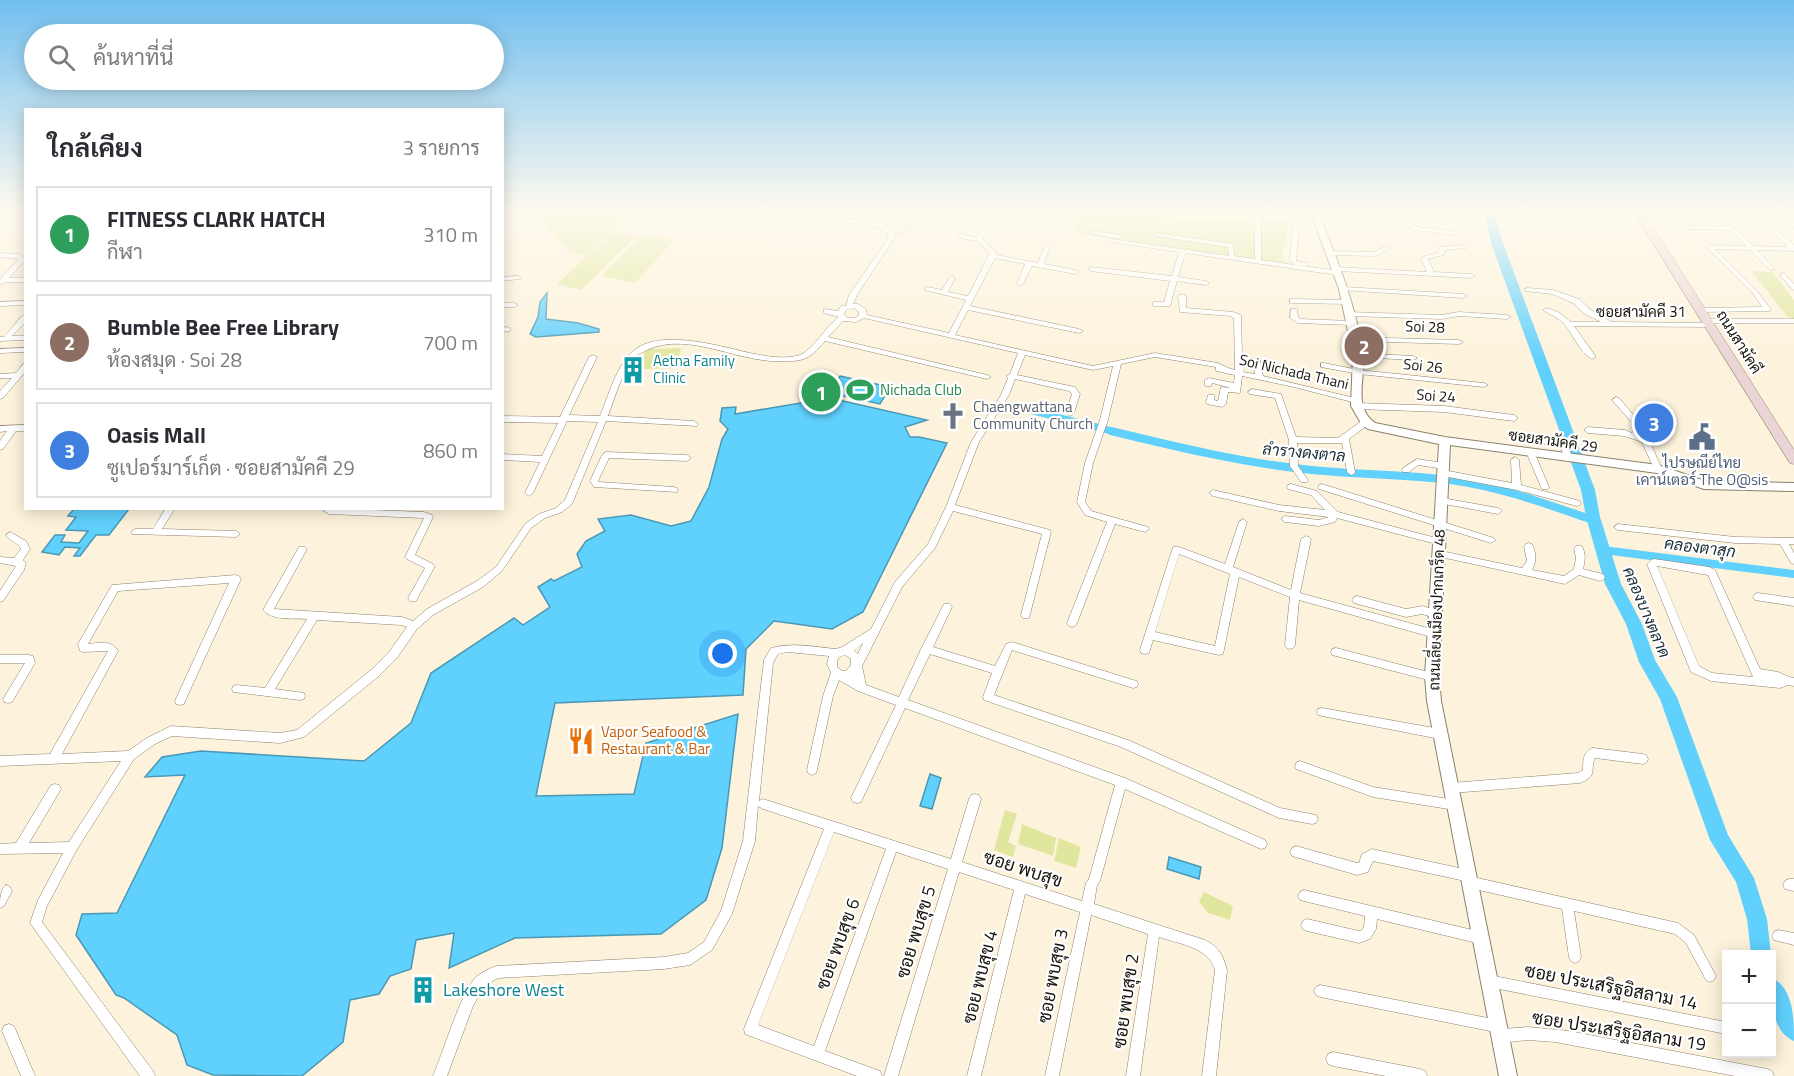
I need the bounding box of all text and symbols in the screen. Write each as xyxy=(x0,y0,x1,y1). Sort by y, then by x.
search box xyxy=(24,24,504,90)
text: ค้นหาที่นี่ xyxy=(93,40,173,74)
icon: search xyxy=(45,41,78,74)
text: ใกล้เคียง xyxy=(48,128,143,167)
text: 3 รายการ xyxy=(403,132,480,163)
text: FITNESS CLARK HATCH xyxy=(107,202,326,236)
text: 1 xyxy=(64,219,75,250)
text: 310 m xyxy=(423,219,478,250)
text: กีฬา xyxy=(107,236,143,267)
street label: ซอยสามัคคี 31 xyxy=(1596,300,1686,323)
street label: ถนนสามัคคี xyxy=(1711,305,1768,378)
text: Bumble Bee Free Library xyxy=(107,310,339,344)
street label: Soi 28 xyxy=(1405,314,1445,339)
pin: 2 xyxy=(1344,324,1384,368)
text: 2 xyxy=(64,327,75,358)
text: 700 m xyxy=(423,327,478,358)
text: ห้องสมุด · Soi 28 xyxy=(107,344,242,375)
street label: Soi Nichada Thani xyxy=(1237,348,1351,395)
place label: Aetna Family Clinic xyxy=(653,349,735,389)
street label: Soi 26 xyxy=(1402,352,1444,379)
building icon: Aetna Family Clinic xyxy=(618,355,648,385)
pin: 1 xyxy=(802,370,840,414)
sports icon: Nichada Club xyxy=(845,375,875,405)
place label: Nichada Club xyxy=(880,378,962,401)
street label: Soi 24 xyxy=(1416,383,1457,408)
place label: Chaengwattana Community Church xyxy=(973,395,1093,435)
pin: 3 xyxy=(1634,400,1674,446)
church icon: Chaengwattana Community Church xyxy=(938,401,968,431)
text: Oasis Mall xyxy=(107,418,206,452)
public building icon: ไปรษณีย์ไทย เคาน์เตอร์ The O@sis xyxy=(1687,422,1717,452)
street label: ซอยสามัคคี 29 xyxy=(1507,423,1599,458)
text: 3 xyxy=(64,435,75,466)
text: 860 m xyxy=(423,435,478,466)
water label: ลำรางดงตาล xyxy=(1261,436,1347,468)
place label: ไปรษณีย์ไทย เคาน์เตอร์ The O@sis xyxy=(1636,451,1768,491)
text: ซูเปอร์มาร์เก็ต · ซอยสามัคคี 29 xyxy=(107,452,355,483)
street label: ถนนเลี่ยงเมืองปากเกร็ด 48 xyxy=(1419,529,1451,691)
water label: คลองตาสุก xyxy=(1663,531,1737,563)
water label: คลองบางตลาด xyxy=(1617,563,1677,661)
your location xyxy=(708,639,737,668)
place label: Vapor Seafood & Restaurant & Bar xyxy=(601,720,710,760)
restaurant icon: Vapor Seafood & Restaurant & Bar xyxy=(566,726,596,756)
street label: ซอย พบสุข xyxy=(980,843,1066,894)
street label: ซอย พบสุข 5 xyxy=(889,882,942,982)
street label: ซอย พบสุข 6 xyxy=(808,894,867,993)
street label: ซอย พบสุข 3 xyxy=(1030,926,1075,1025)
street label: ซอย พบสุข 4 xyxy=(955,927,1004,1027)
map controls xyxy=(1722,950,1776,1058)
button: + xyxy=(1722,950,1776,1004)
street label: ซอย พบสุข 2 xyxy=(1105,952,1146,1050)
street label: ซอย ประเสริฐอิสลาม 14 xyxy=(1522,956,1700,1017)
building icon: Lakeshore West xyxy=(408,975,438,1005)
place label: Lakeshore West xyxy=(443,976,565,1003)
street label: ซอย ประเสริฐอิสลาม 19 xyxy=(1530,1003,1708,1058)
button: − xyxy=(1722,1004,1776,1058)

